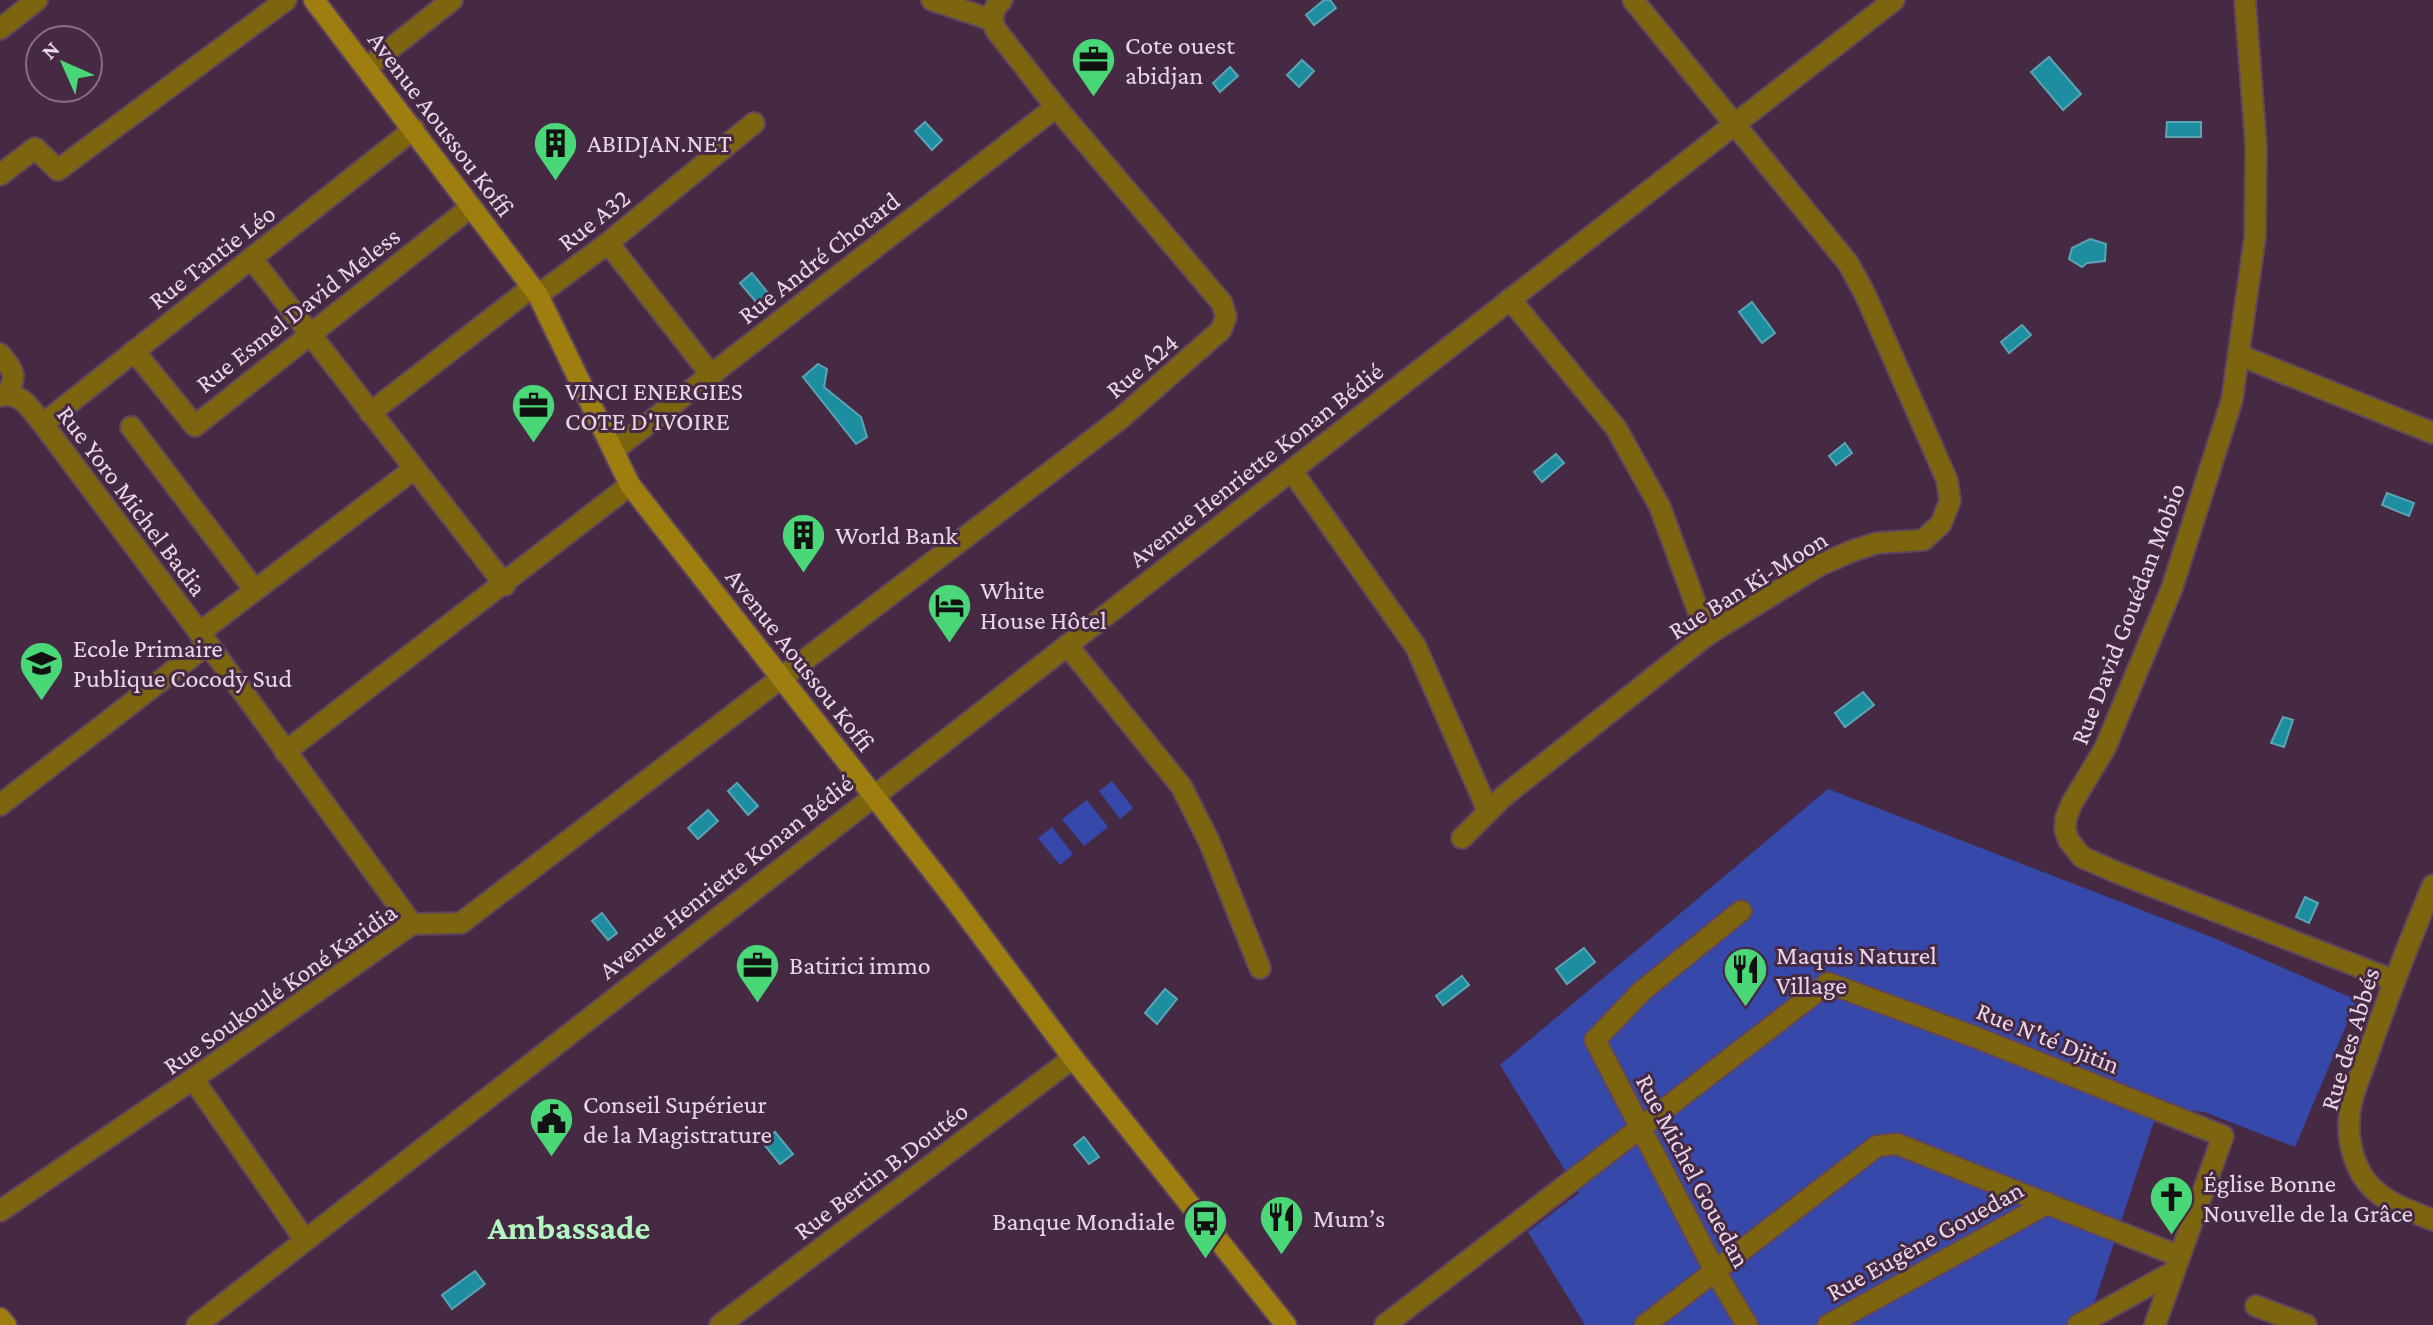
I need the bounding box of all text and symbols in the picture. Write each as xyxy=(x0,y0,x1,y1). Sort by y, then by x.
north arrow xyxy=(24,24,104,104)
street label: Avenue Aoussou Koffi xyxy=(362,26,520,222)
place label: Cote ouest abidjan xyxy=(1125,31,1235,90)
text: N xyxy=(36,36,64,64)
office icon: Cote ouest abidjan xyxy=(1070,36,1118,99)
building icon: ABIDJAN.NET xyxy=(532,119,580,182)
place label: ABIDJAN.NET xyxy=(587,129,732,158)
street label: Rue A32 xyxy=(552,183,636,257)
street label: Rue André Chotard xyxy=(733,186,906,330)
street label: Rue Tantie Léo xyxy=(143,199,281,315)
street label: Rue Esmel David Meless xyxy=(190,221,406,399)
street label: Rue A24 xyxy=(1100,328,1184,404)
street label: Avenue Henriette Konan Bédié xyxy=(1123,357,1389,573)
place label: VINCI ENERGIES COTE D'IVOIRE xyxy=(565,377,743,436)
office icon: VINCI ENERGIES COTE D'IVOIRE xyxy=(510,382,558,445)
street label: Rue Yoro Michel Badia xyxy=(51,400,213,602)
street label: Rue David Gouédan Mobio xyxy=(2065,479,2191,749)
building icon: World Bank xyxy=(780,511,828,574)
place label: World Bank xyxy=(835,521,958,550)
street label: Rue Ban Ki-Moon xyxy=(1663,525,1833,645)
street label: Avenue Aoussou Koffi xyxy=(720,563,880,757)
place label: White House Hôtel xyxy=(980,576,1107,635)
hotel icon: White House Hôtel xyxy=(925,581,973,644)
place label: Ecole Primaire Publique Cocody Sud xyxy=(73,634,292,693)
school or university icon: Ecole Primaire Publique Cocody Sud xyxy=(18,639,66,702)
street label: Avenue Henriette Konan Bédié xyxy=(593,769,859,985)
street label: Rue Soukoulé Koné Karidia xyxy=(158,897,402,1081)
office icon: Batirici immo xyxy=(734,941,782,1004)
place label: Maquis Naturel Village xyxy=(1776,941,1937,1000)
restaurant icon: Maquis Naturel Village xyxy=(1721,946,1769,1009)
place label: Batirici immo xyxy=(789,951,931,980)
street label: Rue des Abbés xyxy=(2315,964,2385,1114)
street label: Rue N'té Djitin xyxy=(1972,996,2124,1080)
street label: Rue Michel Gouedan xyxy=(1630,1069,1756,1273)
place label: Conseil Supérieur de la Magistrature xyxy=(583,1090,772,1149)
public building icon: Conseil Supérieur de la Magistrature xyxy=(528,1095,576,1158)
street label: Rue Bertin B.Doutéo xyxy=(788,1096,974,1246)
place label: Église Bonne Nouvelle de la Grâce xyxy=(2203,1169,2413,1228)
church icon: Église Bonne Nouvelle de la Grâce xyxy=(2148,1174,2196,1237)
street label: Rue Eugène Gouedan xyxy=(1822,1175,2028,1307)
restaurant icon: Mum’s xyxy=(1258,1194,1306,1257)
bus stop icon: Banque Mondiale xyxy=(1182,1197,1230,1260)
place label: Mum’s xyxy=(1313,1204,1385,1233)
place label: Banque Mondiale xyxy=(992,1207,1175,1236)
district label: Ambassade xyxy=(487,1209,650,1246)

